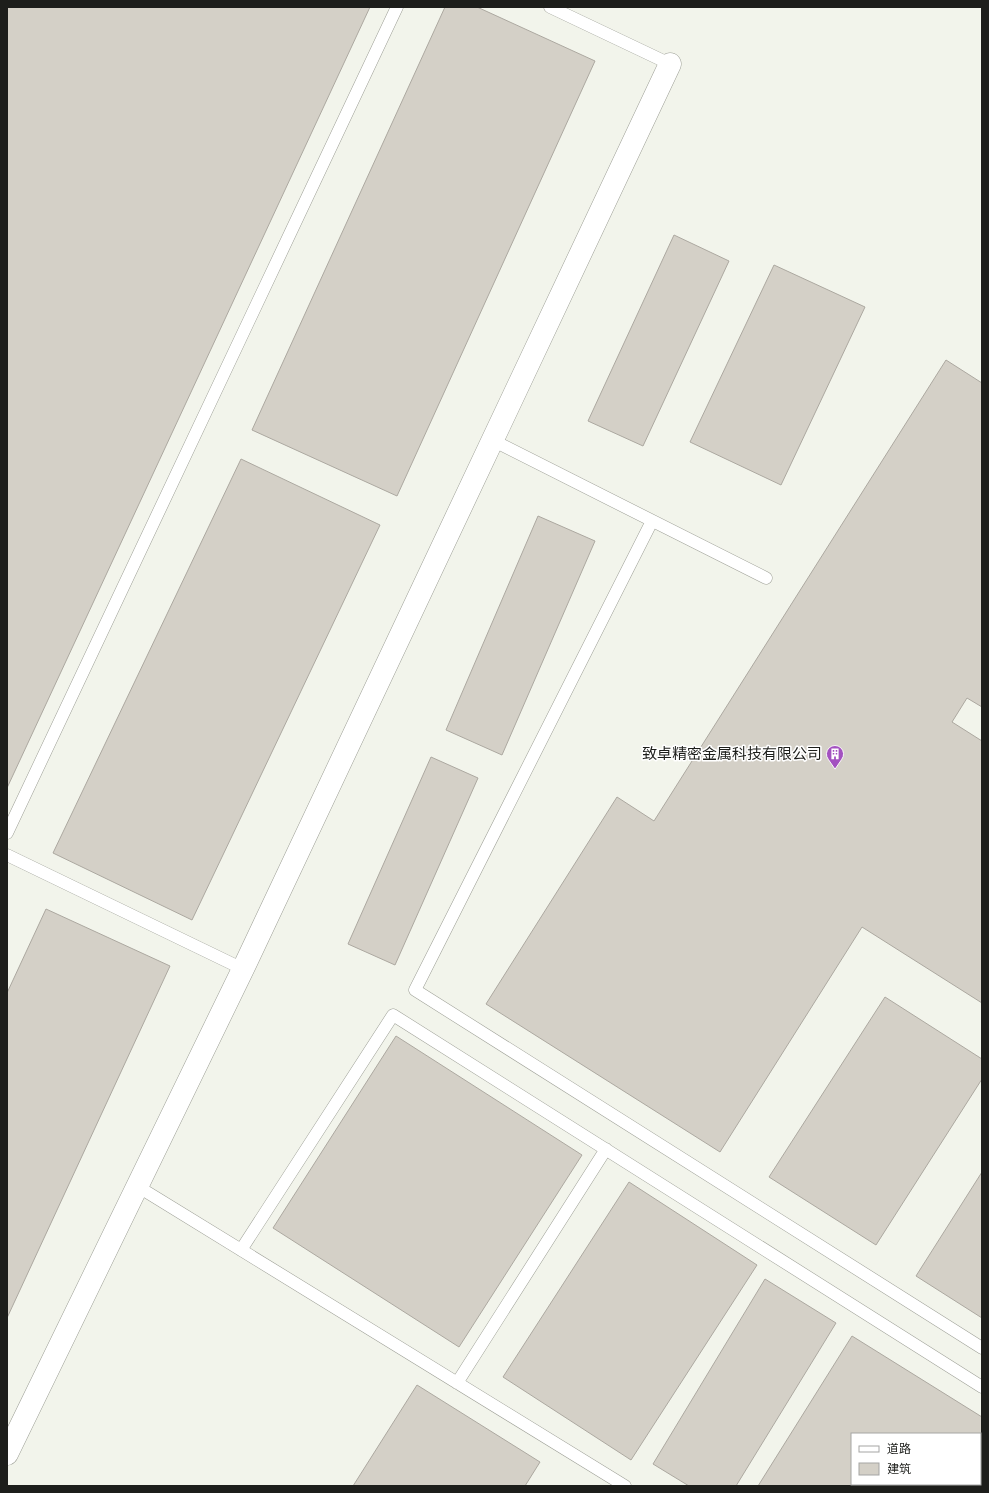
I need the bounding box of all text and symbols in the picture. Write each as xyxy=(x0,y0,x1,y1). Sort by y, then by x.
building icon: 致卓精密金属科技有限公司 xyxy=(825,744,845,769)
place label: 致卓精密金属科技有限公司 xyxy=(642,745,822,763)
legend xyxy=(851,1433,981,1485)
text: 道路 xyxy=(887,1441,911,1456)
text: 建筑 xyxy=(887,1461,911,1476)

